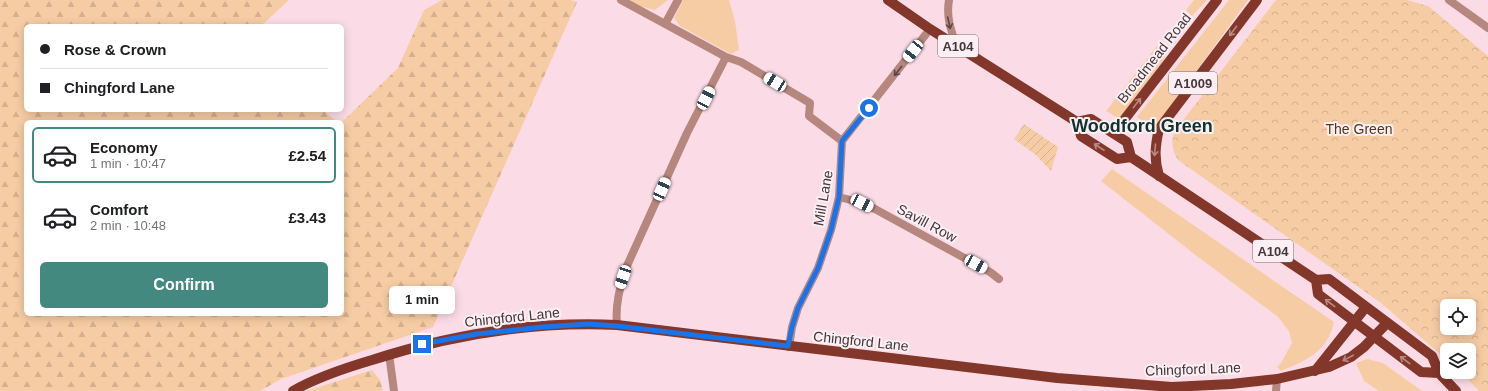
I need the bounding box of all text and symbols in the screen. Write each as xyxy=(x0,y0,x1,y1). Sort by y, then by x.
street label: Broadmead Road xyxy=(1114,10,1194,106)
one-way arrow xyxy=(946,16,954,29)
one-way arrow xyxy=(1229,25,1237,36)
road number: A104 xyxy=(938,35,978,57)
car xyxy=(901,38,925,64)
text: Rose & Crown xyxy=(64,41,167,58)
one-way arrow xyxy=(893,65,902,76)
car xyxy=(762,71,788,93)
road number: A1009 xyxy=(1169,72,1217,94)
text: Chingford Lane xyxy=(64,79,175,96)
car xyxy=(695,85,717,111)
one-way arrow xyxy=(1133,97,1141,108)
route start xyxy=(860,99,878,117)
district label: Woodford Green xyxy=(1071,116,1213,136)
park label: The Green xyxy=(1326,121,1392,137)
icon: car xyxy=(42,137,78,173)
text: Economy xyxy=(90,139,158,156)
one-way arrow xyxy=(1094,143,1105,151)
one-way arrow xyxy=(1152,143,1159,156)
text: £2.54 xyxy=(288,147,326,164)
text: 1 min · 10:47 xyxy=(90,156,166,171)
street label: Mill Lane xyxy=(810,169,836,227)
car xyxy=(652,176,672,202)
car xyxy=(849,192,875,214)
icon: car xyxy=(42,199,78,235)
text: Comfort xyxy=(90,201,148,218)
street label: Savill Row xyxy=(894,201,960,246)
text: £3.43 xyxy=(288,209,326,226)
text: 2 min · 10:48 xyxy=(90,218,166,233)
road number: A104 xyxy=(1253,240,1293,262)
car xyxy=(963,253,989,275)
button: Confirm xyxy=(40,262,328,308)
car xyxy=(614,264,632,290)
callout: 1 min xyxy=(389,286,455,314)
text: 1 min xyxy=(405,292,439,307)
one-way arrow xyxy=(1325,299,1336,308)
map controls xyxy=(1440,299,1476,379)
button: locate xyxy=(1440,299,1476,335)
street label: Chingford Lane xyxy=(464,304,561,330)
street label: Chingford Lane xyxy=(813,328,910,354)
route end xyxy=(413,335,431,353)
button: layers xyxy=(1440,343,1476,379)
one-way arrow xyxy=(1342,355,1354,363)
one-way arrow xyxy=(1400,356,1411,364)
street label: Chingford Lane xyxy=(1145,359,1241,379)

